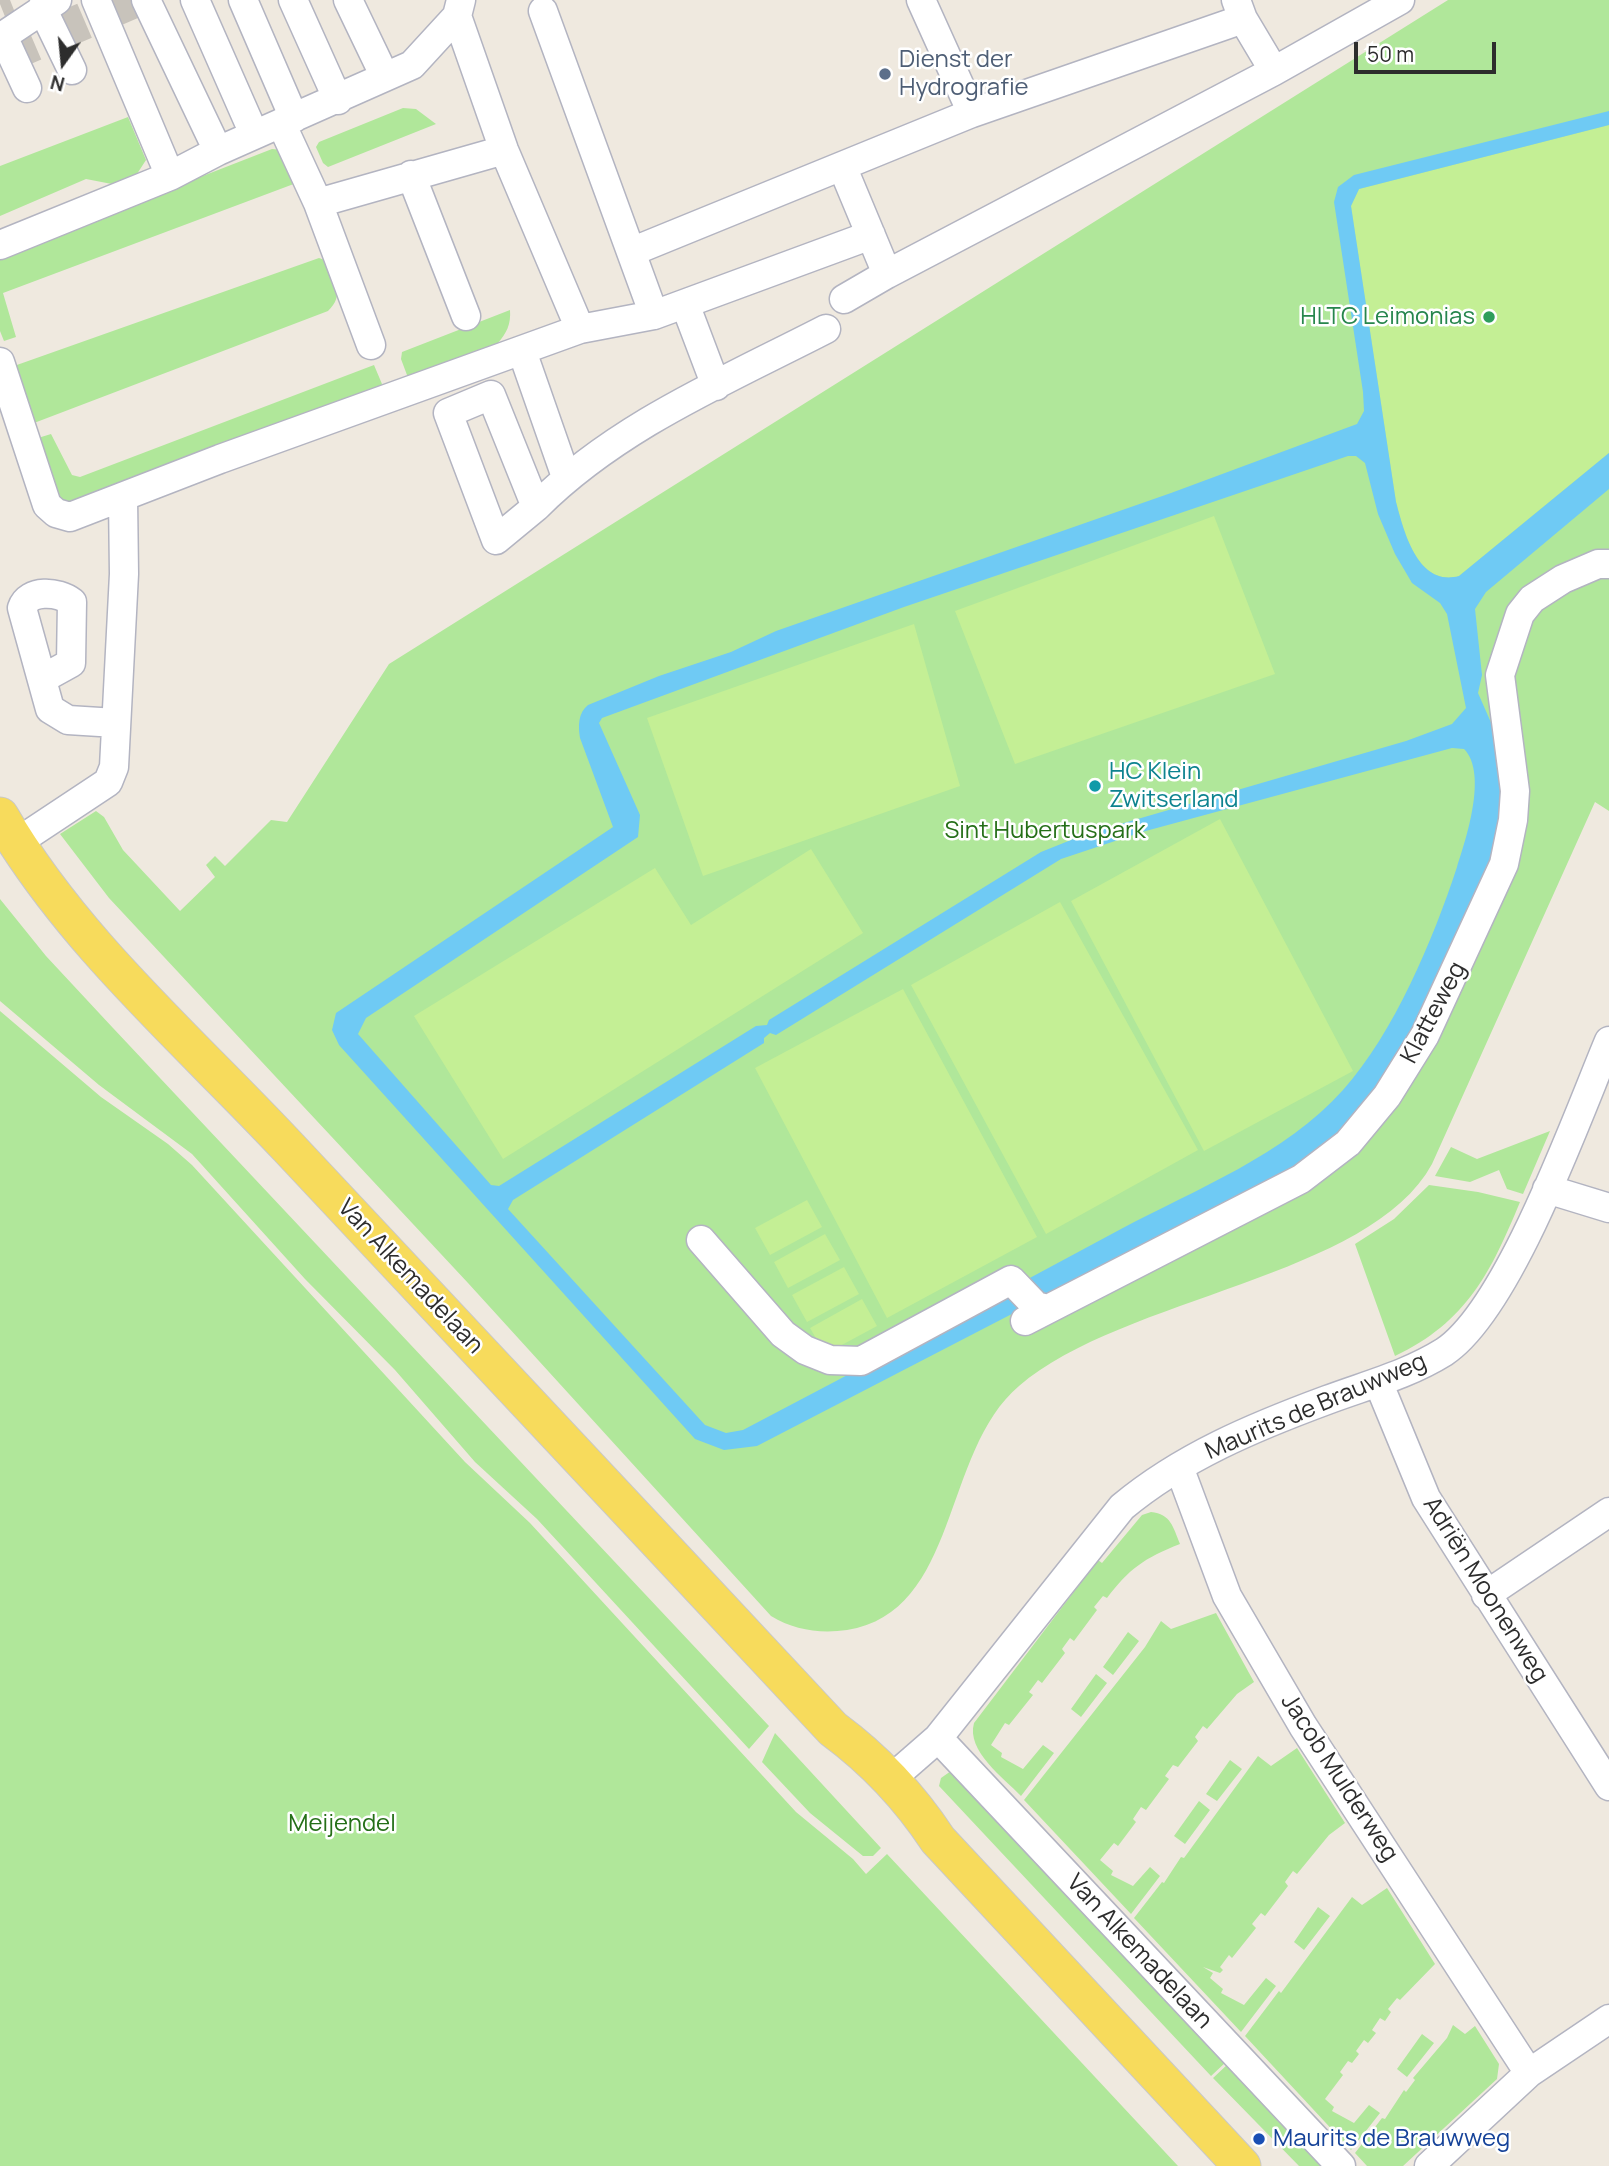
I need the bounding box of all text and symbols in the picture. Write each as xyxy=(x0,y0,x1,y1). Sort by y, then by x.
north arrow xyxy=(28,28,98,98)
scale bar xyxy=(1357,28,1499,72)
text: 50 m xyxy=(1367,40,1414,68)
place label: Dienst der Hydrografie xyxy=(899,46,1029,102)
marker: Dienst der Hydrografie xyxy=(877,66,893,82)
text: N xyxy=(48,69,68,98)
place label: HLTC Leimonias xyxy=(1300,303,1475,331)
marker: HLTC Leimonias xyxy=(1481,309,1497,325)
place label: HC Klein Zwitserland xyxy=(1109,758,1239,814)
marker: HC Klein Zwitserland xyxy=(1087,778,1103,794)
park label: Sint Hubertuspark xyxy=(944,817,1146,845)
street label: Klatteweg xyxy=(1395,957,1473,1069)
street label: Van Alkemadelaan xyxy=(331,1194,489,1360)
street label: Maurits de Brauwweg xyxy=(1201,1347,1431,1467)
street label: Adriën Moonenweg xyxy=(1416,1492,1554,1688)
street label: Jacob Mulderweg xyxy=(1274,1689,1404,1867)
park label: Meijendel xyxy=(288,1810,396,1838)
street label: Van Alkemadelaan xyxy=(1060,1869,1218,2035)
place label: Maurits de Brauwweg xyxy=(1273,2125,1510,2153)
marker: Maurits de Brauwweg xyxy=(1251,2131,1267,2147)

